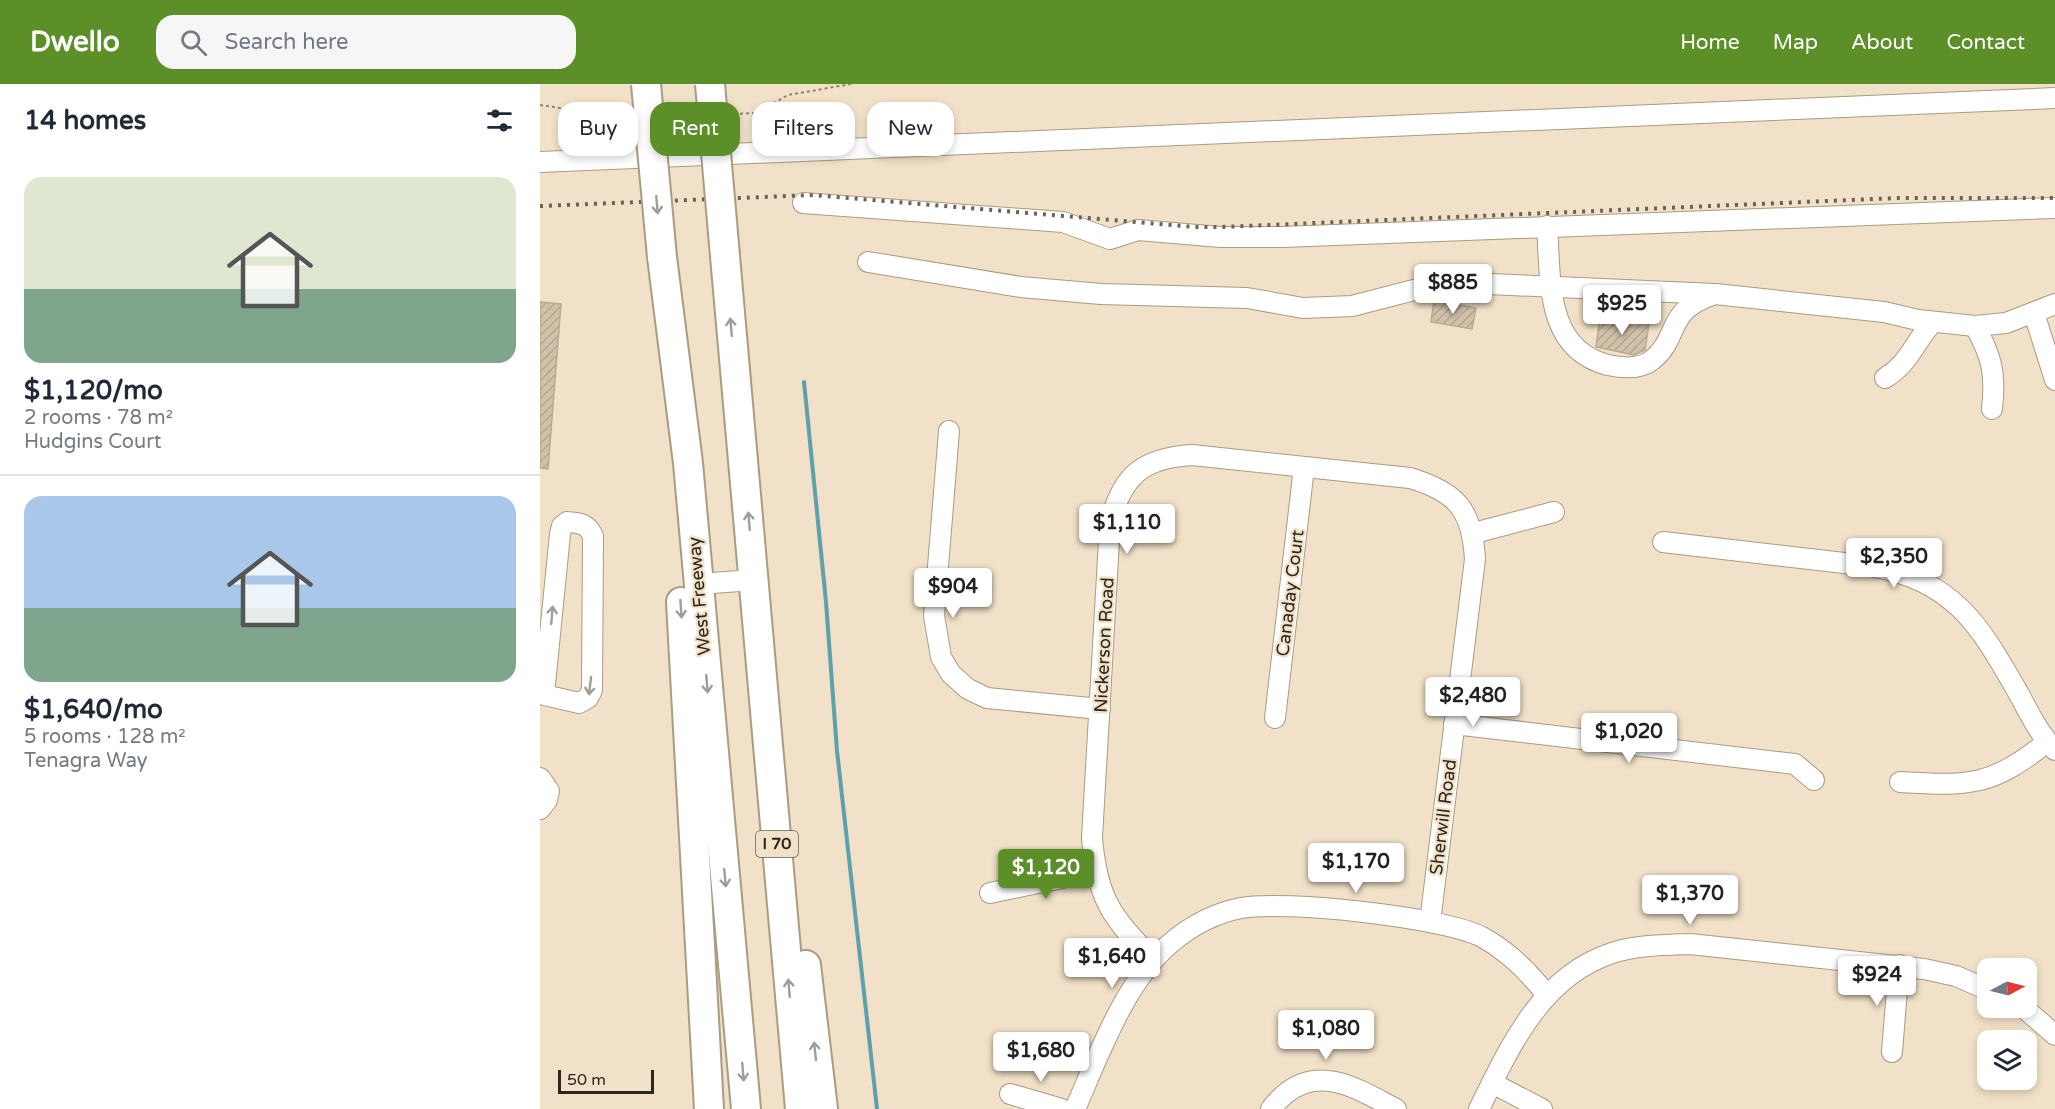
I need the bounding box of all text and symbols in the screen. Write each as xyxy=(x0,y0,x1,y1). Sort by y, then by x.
search box xyxy=(156,15,576,69)
text: Dwello xyxy=(30,25,120,59)
icon: search xyxy=(177,26,210,59)
text: Search here xyxy=(225,29,349,55)
text: Home xyxy=(1680,30,1740,55)
text: Map xyxy=(1773,30,1818,55)
text: About xyxy=(1851,30,1913,55)
text: Contact xyxy=(1946,30,2025,55)
chip: Buy xyxy=(558,102,638,156)
chip: Rent xyxy=(650,102,740,156)
chip: Filters xyxy=(752,102,855,156)
chip: New xyxy=(867,102,954,156)
icon: filters xyxy=(483,104,516,137)
text: 14 homes xyxy=(24,105,146,136)
one-way arrow xyxy=(652,195,663,214)
icon: home xyxy=(216,216,324,324)
pin: $885 xyxy=(1417,264,1489,315)
text: $885 xyxy=(1428,271,1478,295)
pin: $925 xyxy=(1586,285,1658,336)
text: $925 xyxy=(1597,292,1647,316)
one-way arrow xyxy=(725,318,736,338)
text: $1,120/mo xyxy=(24,375,163,406)
text: 2 rooms · 78 m² xyxy=(24,406,173,430)
text: Hudgins Court xyxy=(24,430,161,454)
pin: $1,110 xyxy=(1078,504,1176,555)
text: $1,110 xyxy=(1093,511,1161,535)
one-way arrow xyxy=(743,512,754,532)
street label: Canaday Court xyxy=(1271,528,1309,657)
icon: home xyxy=(216,535,324,643)
street label: West Freeway xyxy=(683,536,715,656)
pin: $2,350 xyxy=(1845,538,1943,589)
text: $2,350 xyxy=(1860,545,1928,569)
pin: $904 xyxy=(917,568,989,619)
text: $904 xyxy=(928,575,978,599)
street label: Nickerson Road xyxy=(1089,577,1119,713)
one-way arrow xyxy=(676,599,687,619)
one-way arrow xyxy=(547,606,558,626)
one-way arrow xyxy=(702,673,713,693)
one-way arrow xyxy=(585,675,596,695)
pin: $2,480 xyxy=(1424,677,1522,728)
text: $2,480 xyxy=(1439,684,1507,708)
text: $1,640/mo xyxy=(24,694,163,725)
pin: $1,020 xyxy=(1580,713,1678,764)
text: $1,020 xyxy=(1595,720,1663,744)
text: 5 rooms · 128 m² xyxy=(24,725,186,749)
text: Tenagra Way xyxy=(24,749,148,773)
street label: Sherwill Road xyxy=(1425,758,1461,876)
road number: I 70 xyxy=(756,831,798,857)
pin: $1,170 xyxy=(1307,843,1405,894)
pin: $1,120 xyxy=(997,849,1095,900)
text: $1,170 xyxy=(1322,850,1390,874)
text: $1,120 xyxy=(1012,856,1080,880)
one-way arrow xyxy=(720,867,731,887)
pin: $1,370 xyxy=(1641,875,1739,926)
text: $1,370 xyxy=(1656,882,1724,906)
pin: $1,640 xyxy=(1063,938,1161,989)
text: $1,640 xyxy=(1078,945,1146,969)
pin: $924 xyxy=(1841,956,1913,1007)
north arrow xyxy=(1977,958,2037,1018)
map controls xyxy=(1977,958,2037,1090)
text: $924 xyxy=(1852,963,1902,987)
one-way arrow xyxy=(783,978,794,998)
pin: $1,080 xyxy=(1277,1010,1375,1061)
text: $1,080 xyxy=(1292,1017,1360,1041)
button: layers xyxy=(1977,1030,2037,1090)
pin: $1,680 xyxy=(992,1032,1090,1083)
text: $1,680 xyxy=(1007,1039,1075,1063)
one-way arrow xyxy=(810,1042,821,1061)
one-way arrow xyxy=(738,1062,749,1082)
scale bar xyxy=(558,1067,654,1094)
text: 50 m xyxy=(567,1070,606,1090)

